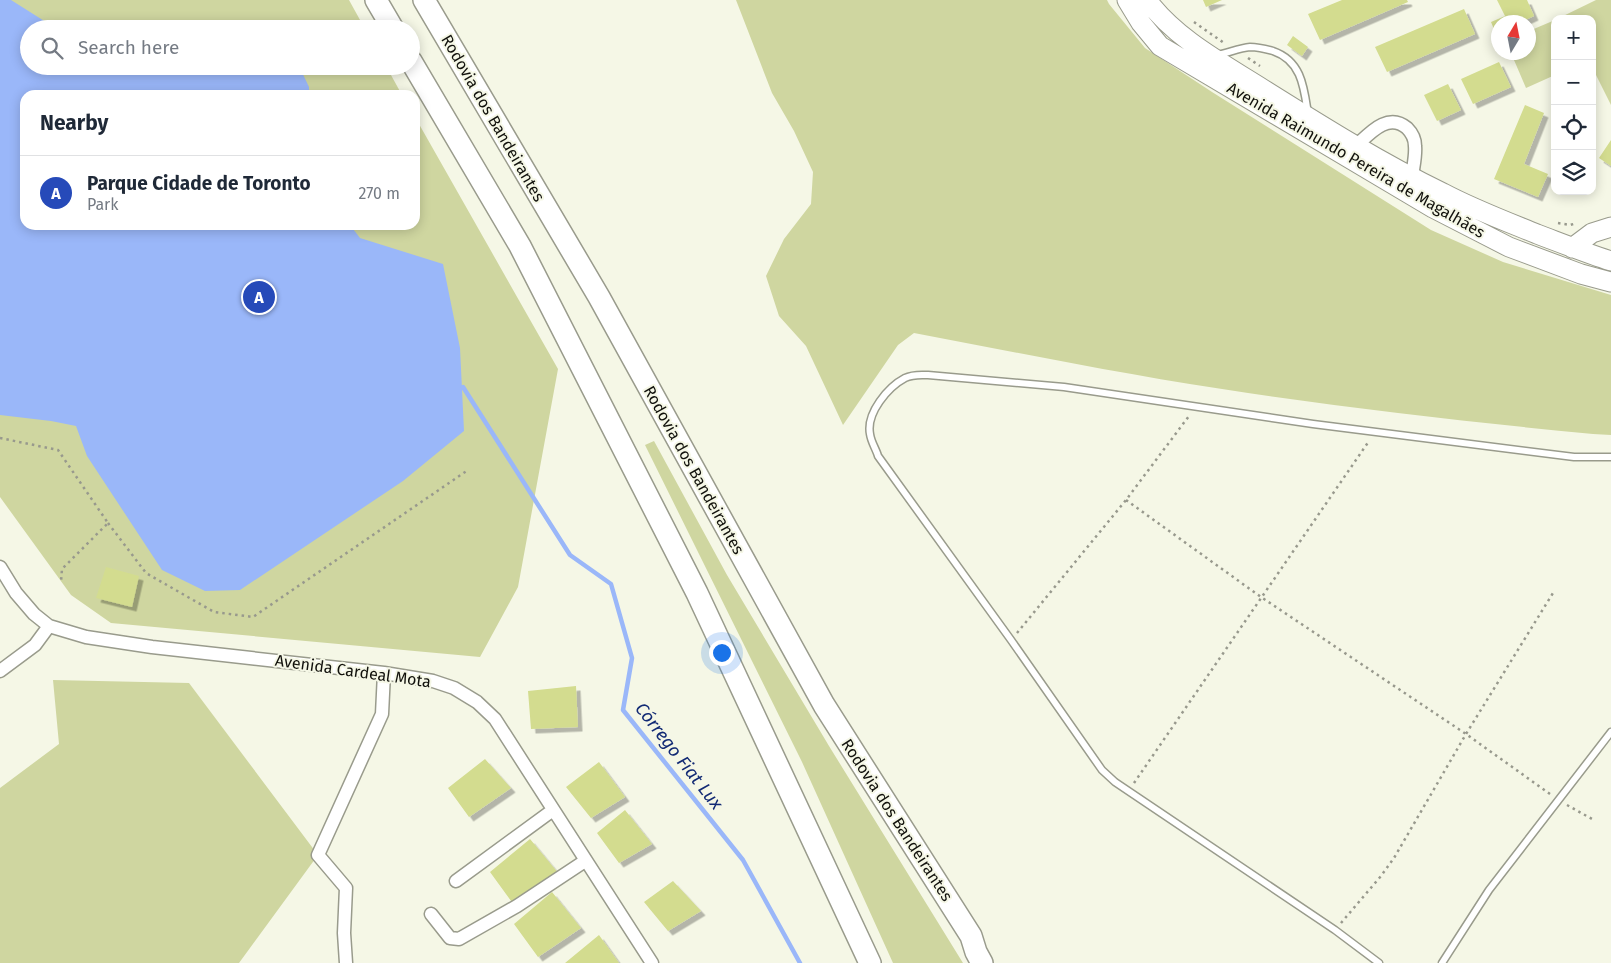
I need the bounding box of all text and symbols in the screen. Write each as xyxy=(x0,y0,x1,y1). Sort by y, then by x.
north arrow xyxy=(1491,15,1536,60)
map controls xyxy=(1551,15,1596,195)
button: + xyxy=(1551,15,1596,60)
search box xyxy=(20,20,420,75)
street label: Rodovia dos Bandeirantes xyxy=(437,31,549,205)
icon: search xyxy=(38,34,66,62)
text: Search here xyxy=(78,36,179,59)
button: − xyxy=(1551,60,1596,105)
street label: Avenida Raimundo Pereira de Magalhães xyxy=(1224,78,1488,242)
button: locate xyxy=(1551,105,1596,150)
text: Nearby xyxy=(40,110,108,136)
button: layers xyxy=(1551,150,1596,195)
text: Parque Cidade de Toronto xyxy=(87,172,311,195)
text: A xyxy=(51,184,61,203)
text: 270 m xyxy=(358,184,400,203)
text: Park xyxy=(87,195,119,214)
pin: A xyxy=(243,278,275,316)
street label: Rodovia dos Bandeirantes xyxy=(640,382,748,558)
your location xyxy=(709,640,735,666)
street label: Avenida Cardeal Mota xyxy=(274,651,432,691)
water label: Córrego Fiat Lux xyxy=(630,698,728,814)
street label: Rodovia dos Bandeirantes xyxy=(837,735,957,905)

